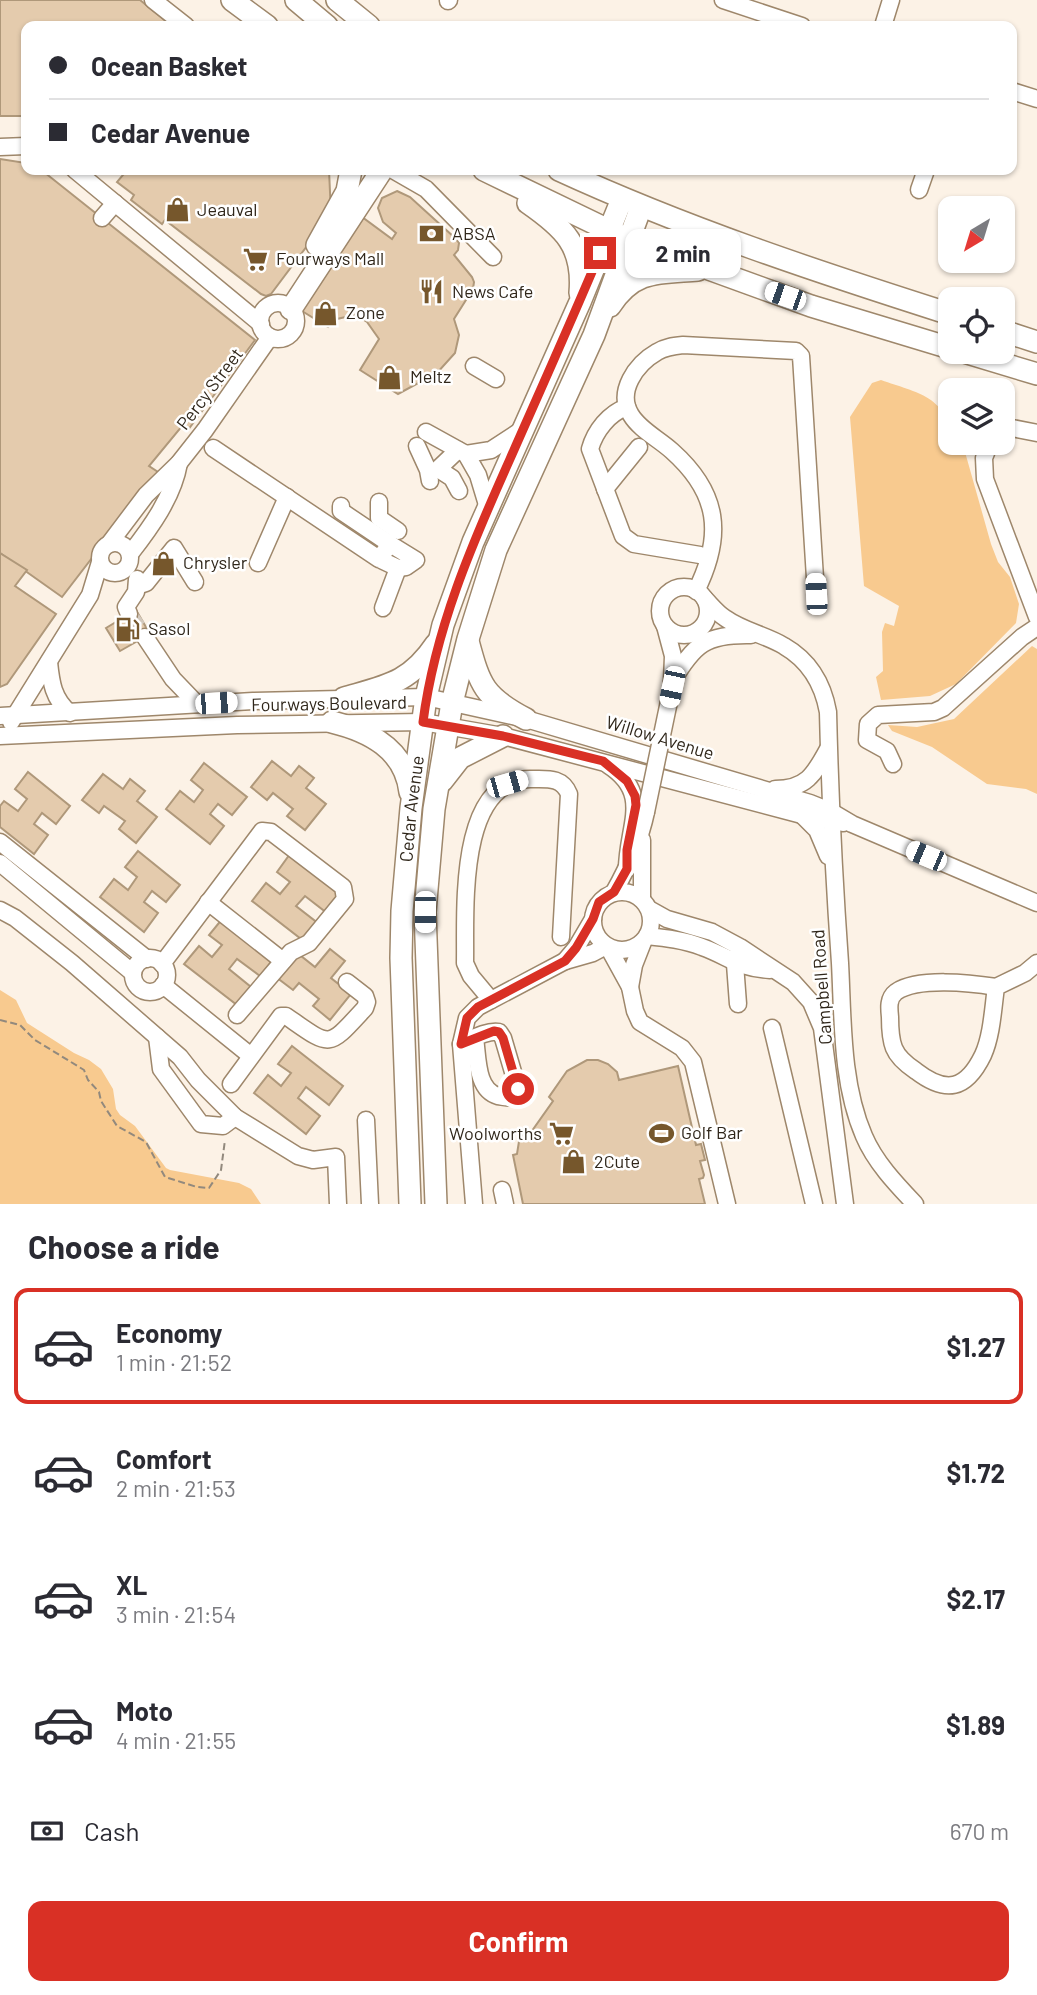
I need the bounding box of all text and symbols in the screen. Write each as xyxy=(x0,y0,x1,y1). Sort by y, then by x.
text: Ocean Basket xyxy=(91,50,247,81)
text: Cedar Avenue xyxy=(91,117,250,148)
shop icon: Jeauval xyxy=(163,196,191,224)
north arrow xyxy=(938,196,1015,273)
map controls xyxy=(938,196,1015,455)
place label: Jeauval xyxy=(197,198,257,220)
bank icon: ABSA xyxy=(418,220,446,248)
place label: ABSA xyxy=(452,222,496,244)
callout: 2 min xyxy=(624,229,740,278)
route end xyxy=(584,237,616,269)
text: 2 min xyxy=(655,239,711,267)
supermarket icon: Fourways Mall xyxy=(242,245,270,273)
place label: Fourways Mall xyxy=(276,247,384,269)
restaurant icon: News Cafe xyxy=(418,278,446,306)
car xyxy=(762,279,809,313)
place label: News Cafe xyxy=(452,280,533,302)
button: locate xyxy=(938,287,1015,364)
shop icon: Zone xyxy=(312,299,340,327)
place label: Zone xyxy=(346,301,385,323)
street label: Percy Street xyxy=(171,343,247,434)
shop icon: Meltz xyxy=(376,363,404,391)
place label: Meltz xyxy=(410,365,451,387)
button: layers xyxy=(938,378,1015,455)
shop icon: Chrysler xyxy=(149,549,177,577)
place label: Chrysler xyxy=(183,551,248,573)
car xyxy=(805,572,828,616)
fuel station icon: Sasol xyxy=(114,615,142,643)
place label: Sasol xyxy=(148,617,190,639)
car xyxy=(658,664,687,710)
car xyxy=(195,691,238,715)
street label: Fourways Boulevard xyxy=(251,691,407,715)
street label: Willow Avenue xyxy=(604,710,717,764)
street label: Cedar Avenue xyxy=(394,754,428,863)
car xyxy=(484,768,531,800)
car xyxy=(903,838,950,874)
car xyxy=(415,891,436,933)
street label: Campbell Road xyxy=(806,929,836,1046)
route start xyxy=(502,1073,534,1105)
sports icon: Golf Bar xyxy=(647,1119,675,1147)
supermarket icon: Woolworths xyxy=(548,1120,576,1148)
place label: Golf Bar xyxy=(681,1121,743,1143)
place label: Woolworths xyxy=(449,1122,542,1144)
shop icon: 2Cute xyxy=(560,1148,588,1176)
place label: 2Cute xyxy=(594,1150,640,1172)
text: Choose a ride xyxy=(28,1227,220,1265)
icon: car xyxy=(32,1315,95,1378)
text: Economy xyxy=(116,1317,222,1348)
text: $1.27 xyxy=(946,1331,1005,1362)
text: 1 min · 21:52 xyxy=(116,1348,232,1376)
icon: car xyxy=(32,1441,95,1504)
text: Comfort xyxy=(116,1443,212,1474)
text: $1.72 xyxy=(946,1457,1005,1488)
text: 2 min · 21:53 xyxy=(116,1474,236,1502)
icon: car xyxy=(32,1567,95,1630)
text: XL xyxy=(116,1569,147,1600)
text: $2.17 xyxy=(946,1583,1005,1614)
text: 3 min · 21:54 xyxy=(116,1600,236,1628)
icon: car xyxy=(32,1693,95,1756)
text: Moto xyxy=(116,1695,173,1726)
text: $1.89 xyxy=(946,1709,1005,1740)
text: 4 min · 21:55 xyxy=(116,1726,236,1754)
icon: cash xyxy=(28,1812,66,1850)
text: Cash xyxy=(84,1815,139,1846)
text: 670 m xyxy=(950,1817,1009,1845)
button: Confirm xyxy=(28,1901,1009,1981)

